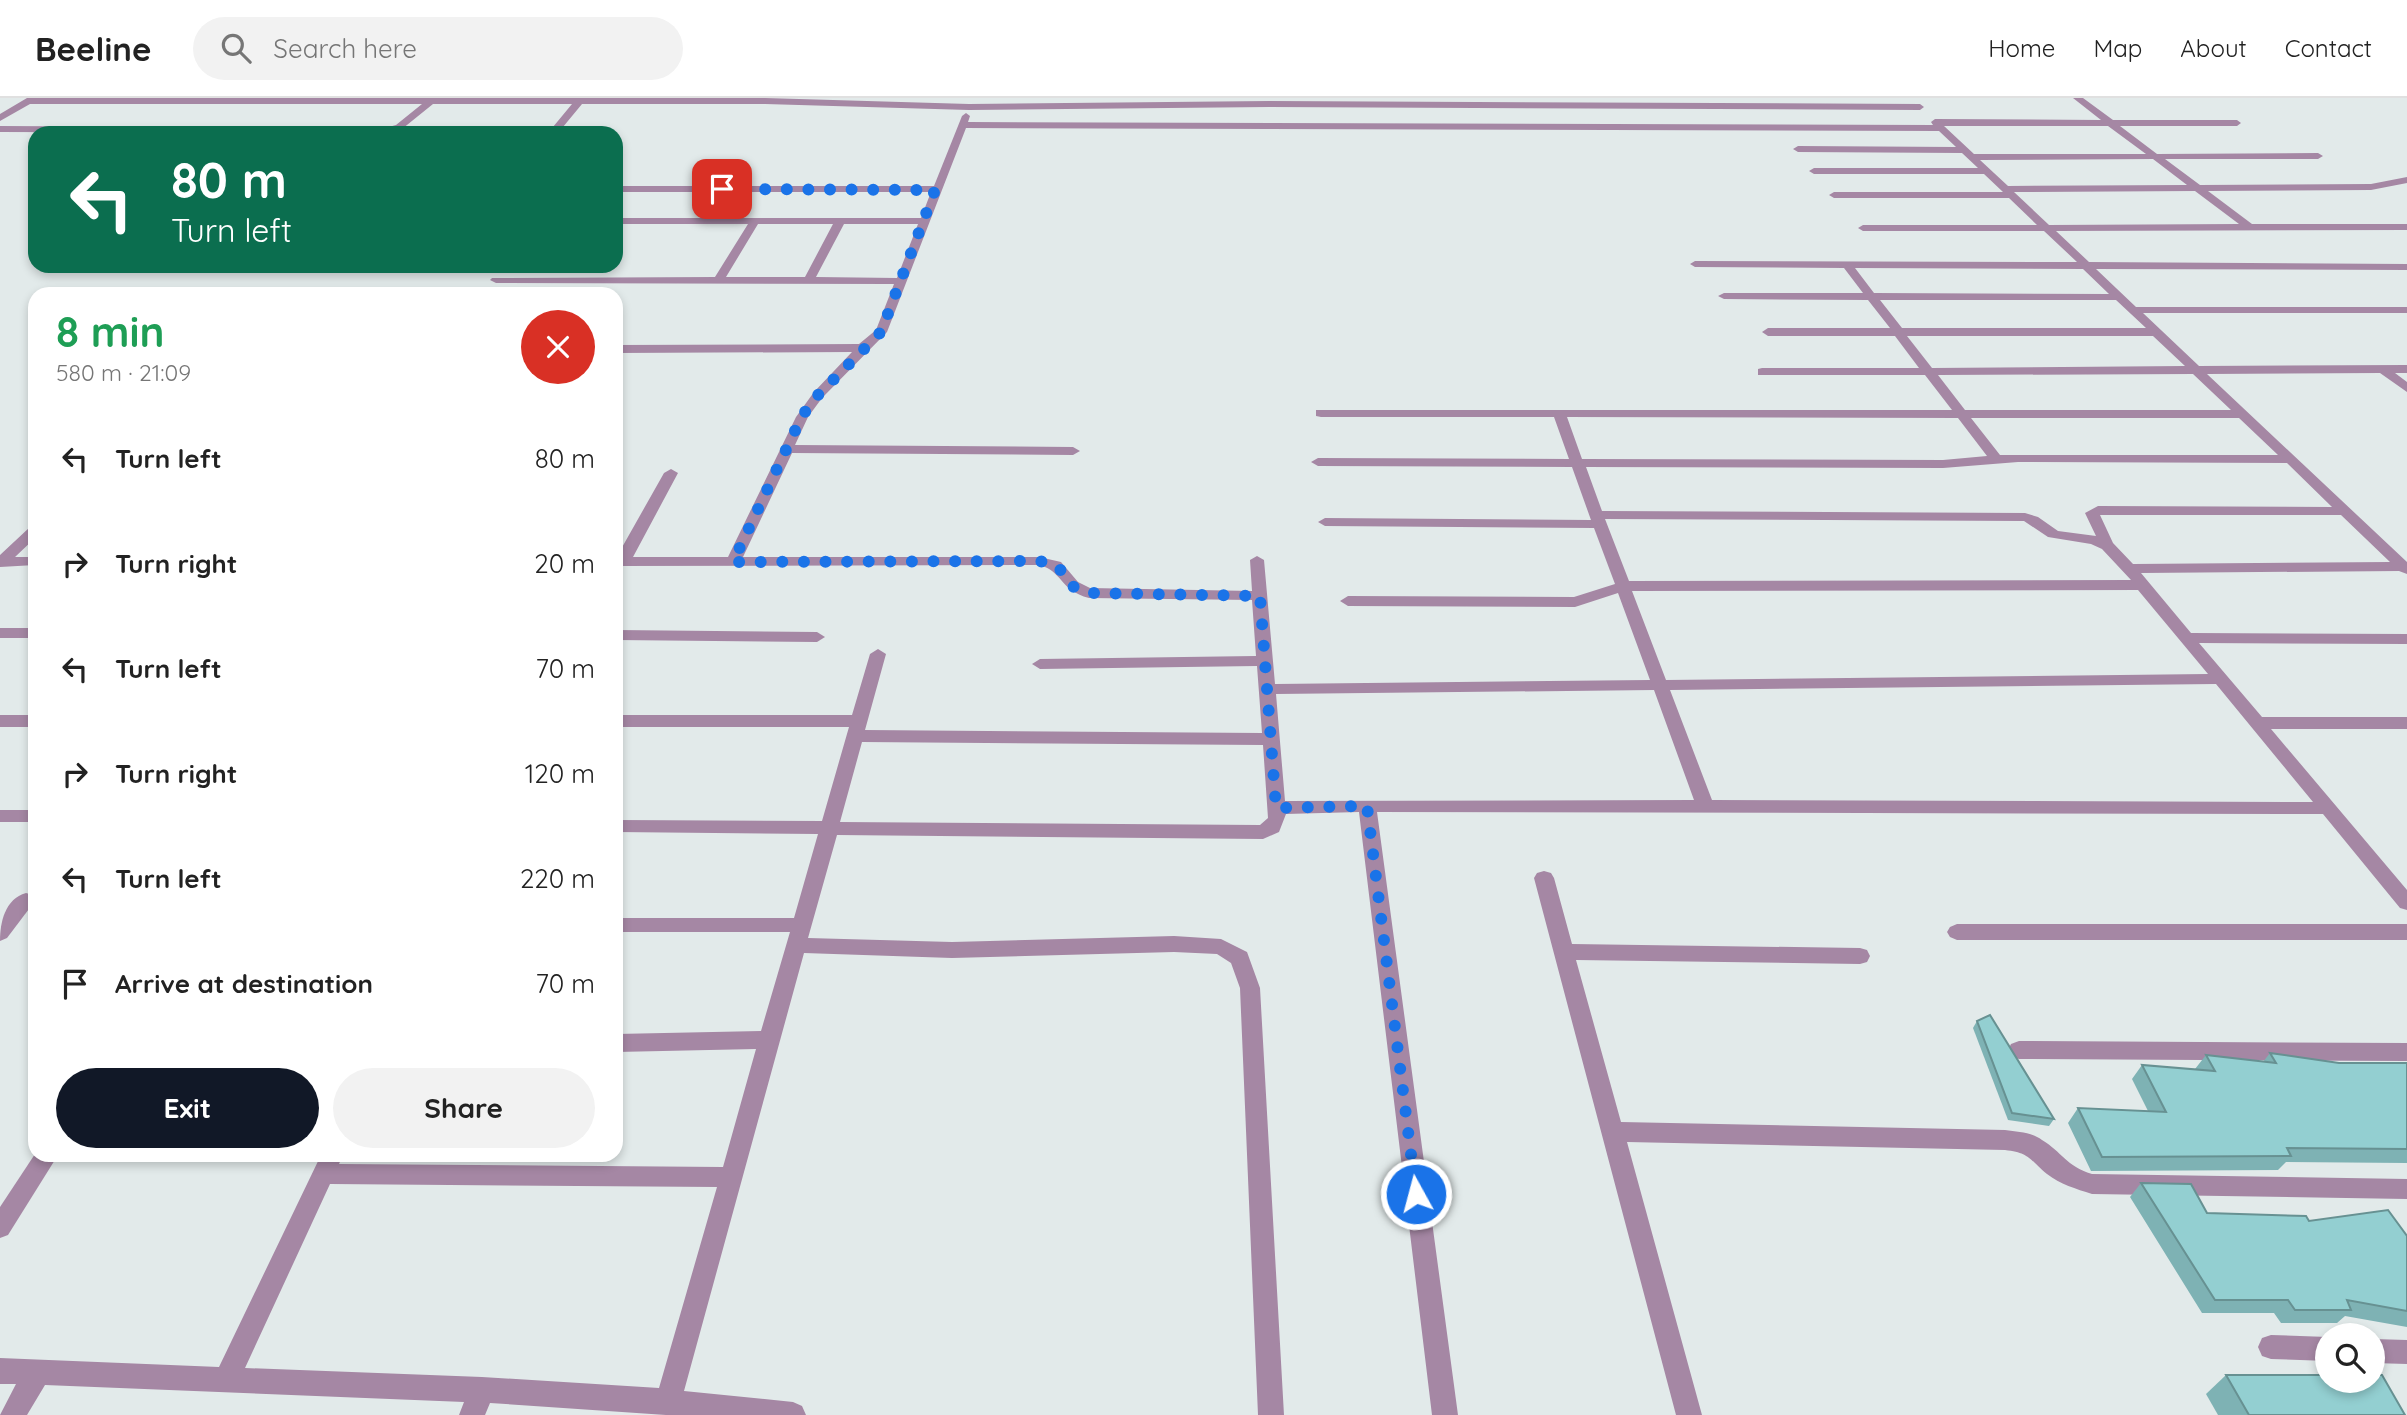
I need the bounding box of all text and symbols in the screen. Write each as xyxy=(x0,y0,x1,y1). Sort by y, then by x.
search box xyxy=(193,17,683,80)
text: Beeline xyxy=(35,28,151,69)
icon: search xyxy=(217,29,255,67)
text: Search here xyxy=(273,32,417,65)
text: Home xyxy=(1988,33,2055,63)
text: Map xyxy=(2093,33,2142,63)
text: About xyxy=(2180,33,2247,63)
text: Contact xyxy=(2285,33,2372,63)
text: 80 m xyxy=(171,149,287,210)
icon: left xyxy=(56,154,147,245)
pin xyxy=(692,159,752,219)
icon: arrive xyxy=(703,170,741,208)
text: Turn left xyxy=(171,210,292,250)
text: 8 min xyxy=(56,305,164,358)
button: close xyxy=(521,310,595,384)
text: 580 m · 21:09 xyxy=(56,358,191,387)
icon: left xyxy=(56,440,94,478)
text: Turn left xyxy=(115,442,222,475)
text: 80 m xyxy=(535,442,595,475)
icon: right xyxy=(56,545,94,583)
text: Turn right xyxy=(115,547,237,580)
text: 20 m xyxy=(534,547,595,580)
icon: left xyxy=(56,650,94,688)
text: Turn left xyxy=(115,652,222,685)
text: 70 m xyxy=(535,652,595,685)
icon: right xyxy=(56,755,94,793)
text: Turn right xyxy=(115,757,237,790)
text: 120 m xyxy=(525,757,595,790)
icon: left xyxy=(56,860,94,898)
text: Turn left xyxy=(115,862,222,895)
text: 220 m xyxy=(520,862,595,895)
icon: arrive xyxy=(56,965,94,1003)
text: Arrive at destination xyxy=(115,967,373,1000)
text: 70 m xyxy=(535,967,595,1000)
button: Exit xyxy=(56,1068,319,1148)
button: Share xyxy=(333,1068,595,1148)
position arrow xyxy=(1379,1157,1453,1231)
map controls xyxy=(2315,1323,2385,1393)
button: search xyxy=(2315,1323,2385,1393)

